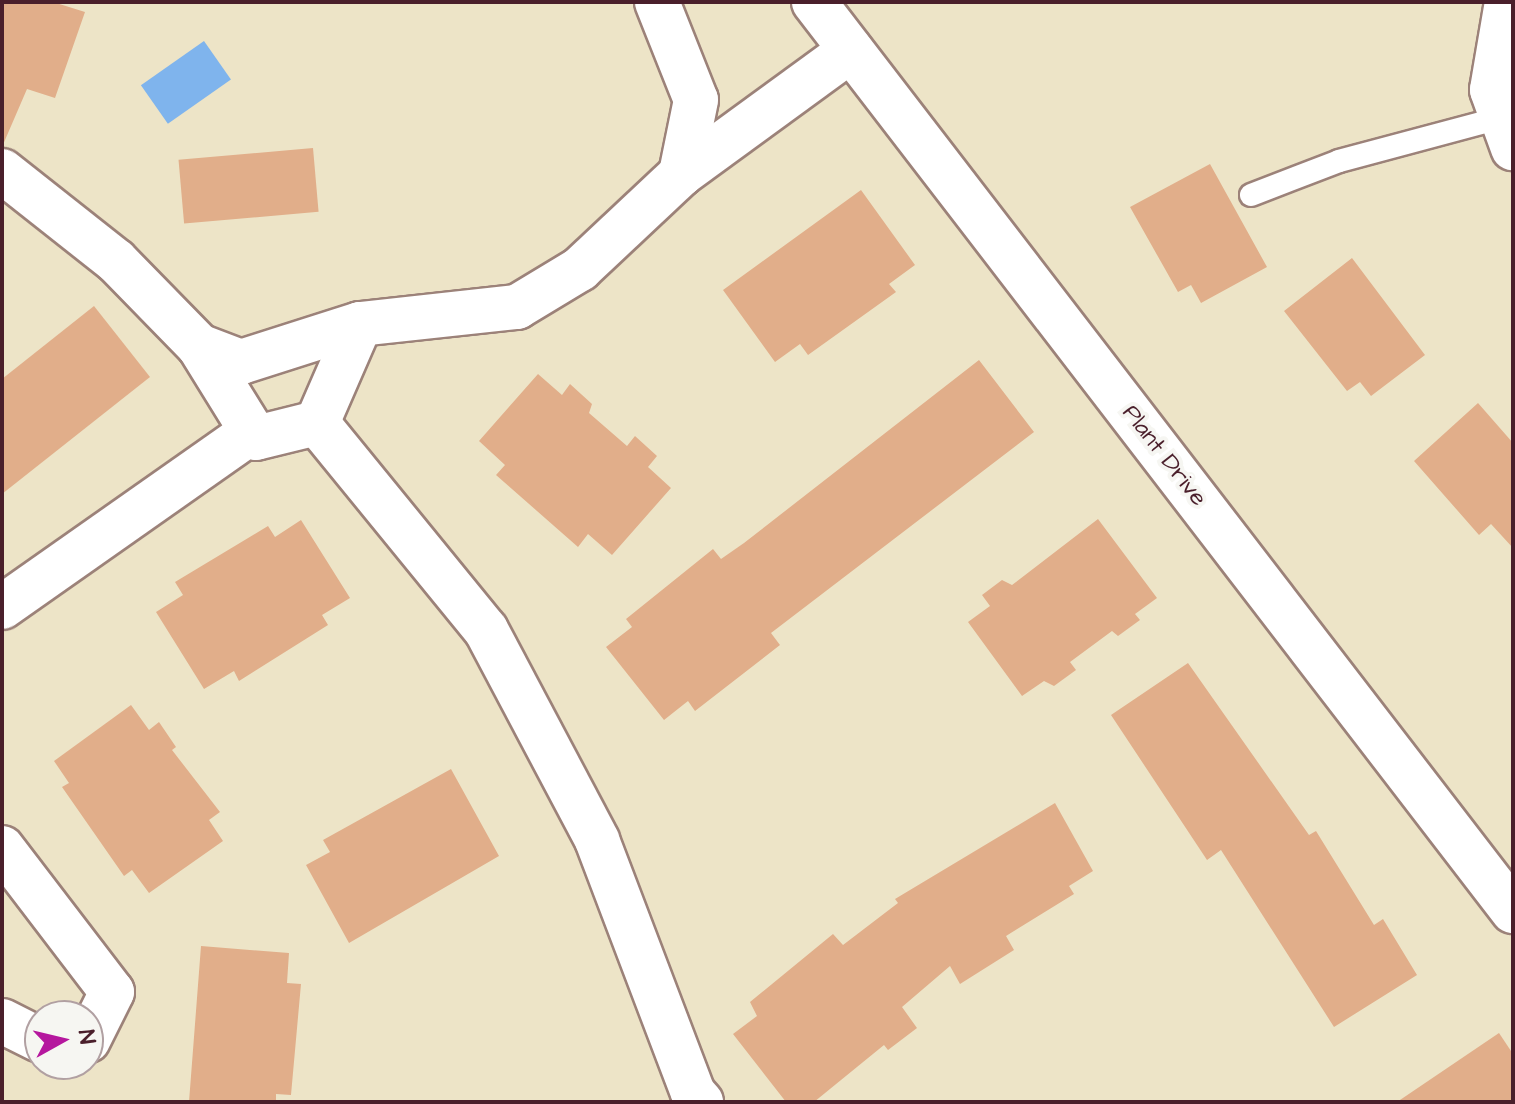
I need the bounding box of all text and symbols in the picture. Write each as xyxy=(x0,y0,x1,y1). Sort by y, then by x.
street label: Plant Drive xyxy=(1116,400,1212,512)
north arrow xyxy=(24,1000,104,1080)
text: N xyxy=(70,1028,103,1046)

